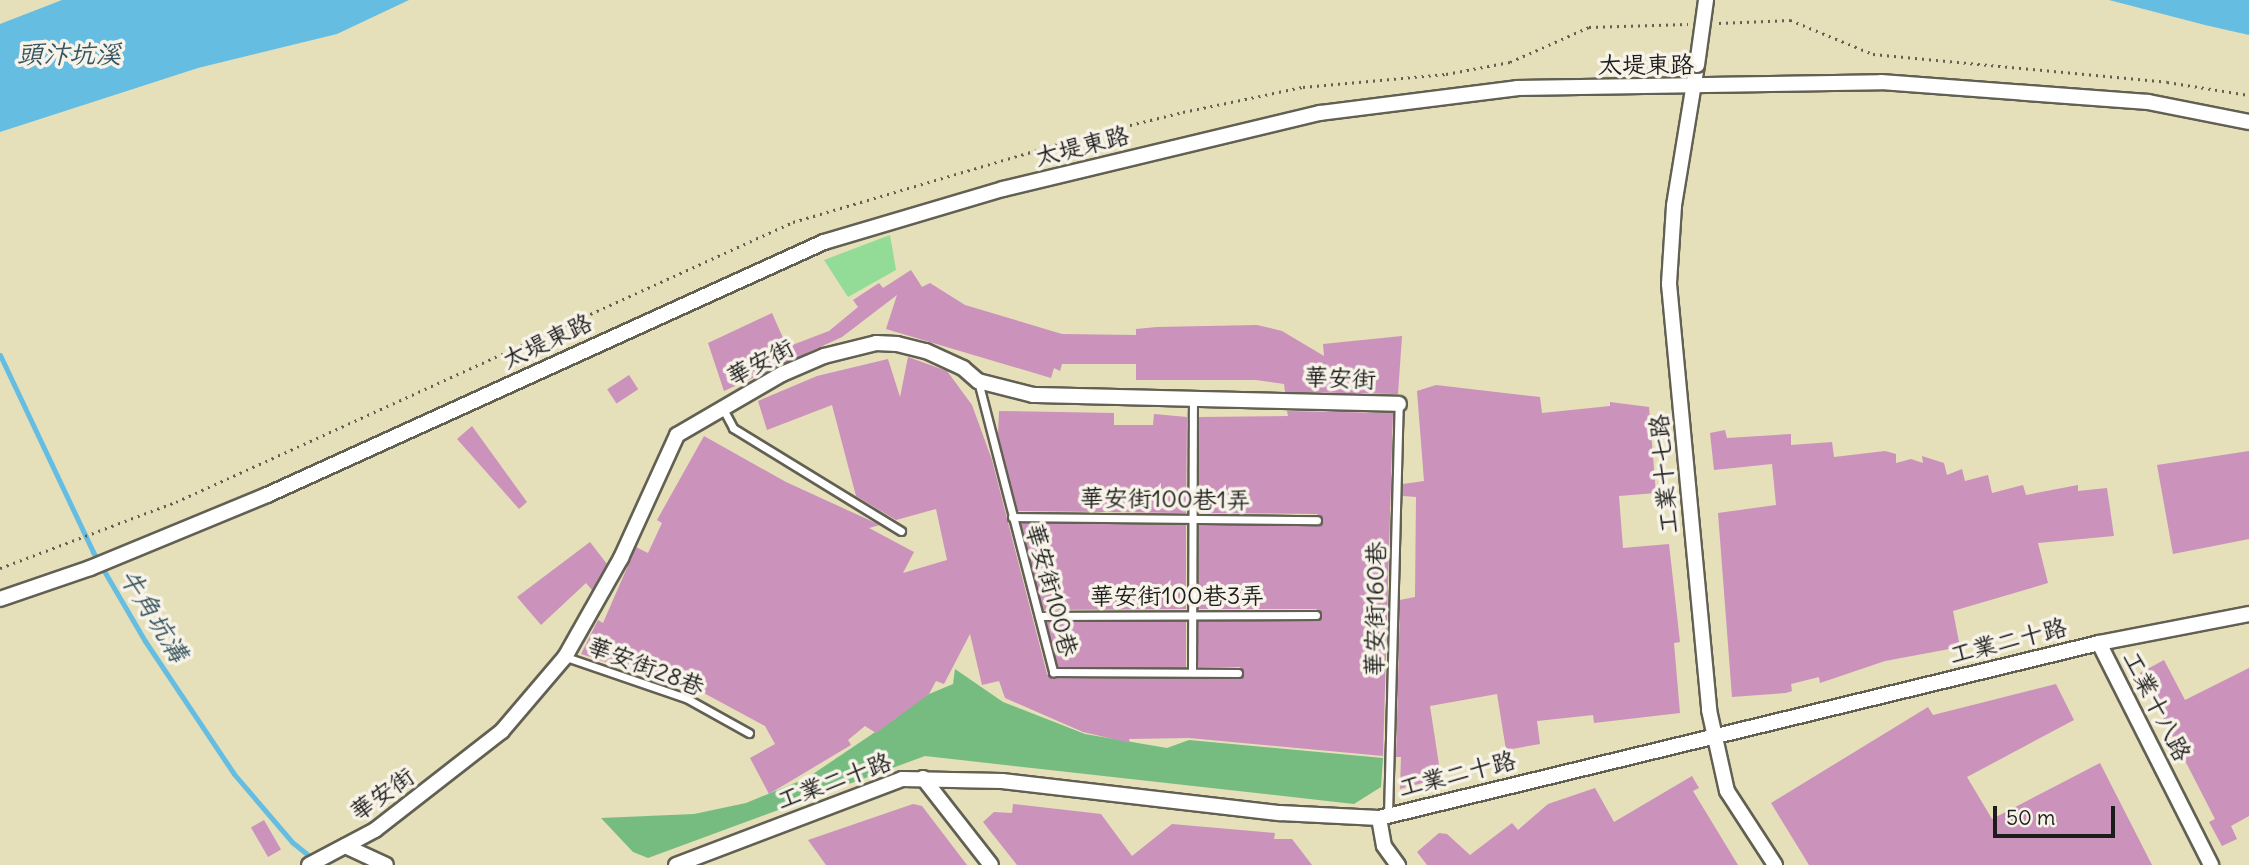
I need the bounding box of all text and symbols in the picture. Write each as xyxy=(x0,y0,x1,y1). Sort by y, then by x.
water label: 頭汴坑溪 xyxy=(17,38,121,70)
street label: 太堤東路 xyxy=(1598,51,1694,79)
street label: 太堤東路 xyxy=(1032,120,1132,172)
street label: 太堤東路 xyxy=(497,308,597,374)
street label: 華安街 xyxy=(721,333,799,391)
street label: 華安街 xyxy=(1303,362,1377,394)
street label: 工業十七路 xyxy=(1644,413,1684,535)
street label: 華安街100巷1弄 xyxy=(1079,483,1251,515)
street label: 華安街100巷 xyxy=(1020,520,1084,660)
street label: 華安街160巷 xyxy=(1359,541,1391,677)
water label: 牛角坑溝 xyxy=(113,563,195,667)
street label: 華安街100巷3弄 xyxy=(1090,582,1264,610)
street label: 工業二十路 xyxy=(1946,613,2070,669)
street label: 華安街28巷 xyxy=(583,631,709,701)
street label: 工業十八路 xyxy=(2117,646,2197,766)
street label: 工業二十路 xyxy=(1395,746,1519,802)
street label: 工業二十路 xyxy=(773,747,895,815)
street label: 華安街 xyxy=(344,762,420,826)
scale bar xyxy=(1997,792,2120,836)
text: 50 m xyxy=(2006,804,2055,831)

